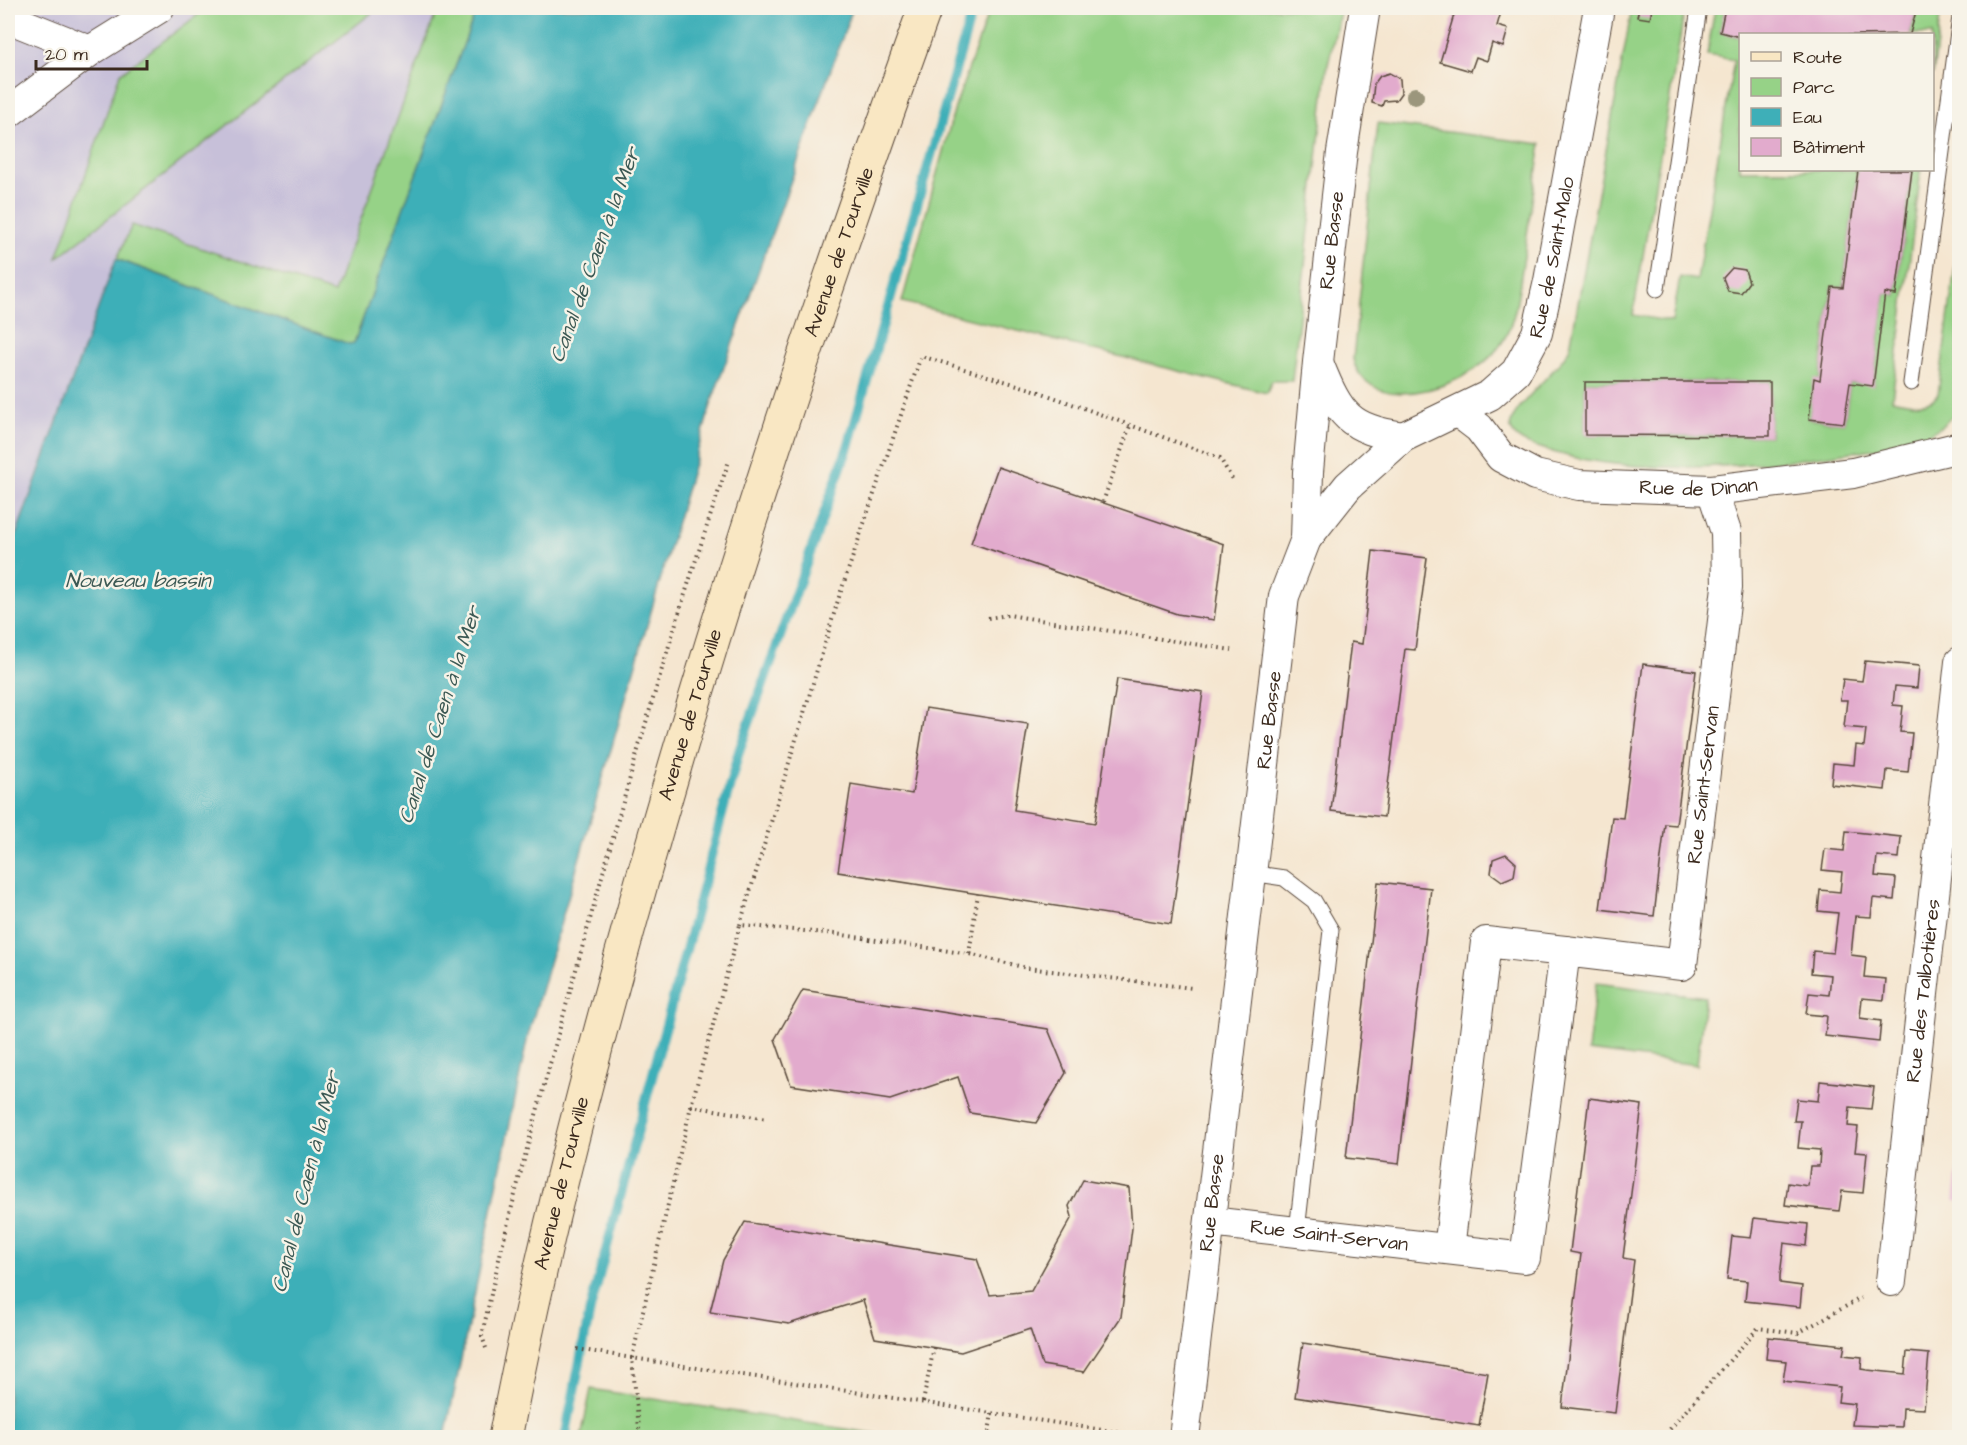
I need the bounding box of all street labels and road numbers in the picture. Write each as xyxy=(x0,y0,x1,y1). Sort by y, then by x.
street label: Avenue de Tourville xyxy=(797,163,881,341)
street label: Rue de Saint-Malo xyxy=(1522,175,1582,341)
street label: Rue Basse xyxy=(1312,190,1351,291)
street label: Rue de Dinan xyxy=(1639,471,1759,504)
street label: Avenue de Tourville xyxy=(652,625,729,804)
street label: Rue Basse xyxy=(1250,669,1289,771)
street label: Rue Saint-Servan xyxy=(1680,704,1727,865)
street label: Rue des Talbotières xyxy=(1899,898,1947,1084)
street label: Avenue de Tourville xyxy=(527,1093,597,1273)
street label: Rue Basse xyxy=(1192,1152,1232,1253)
street label: Rue Saint-Servan xyxy=(1249,1213,1410,1259)

